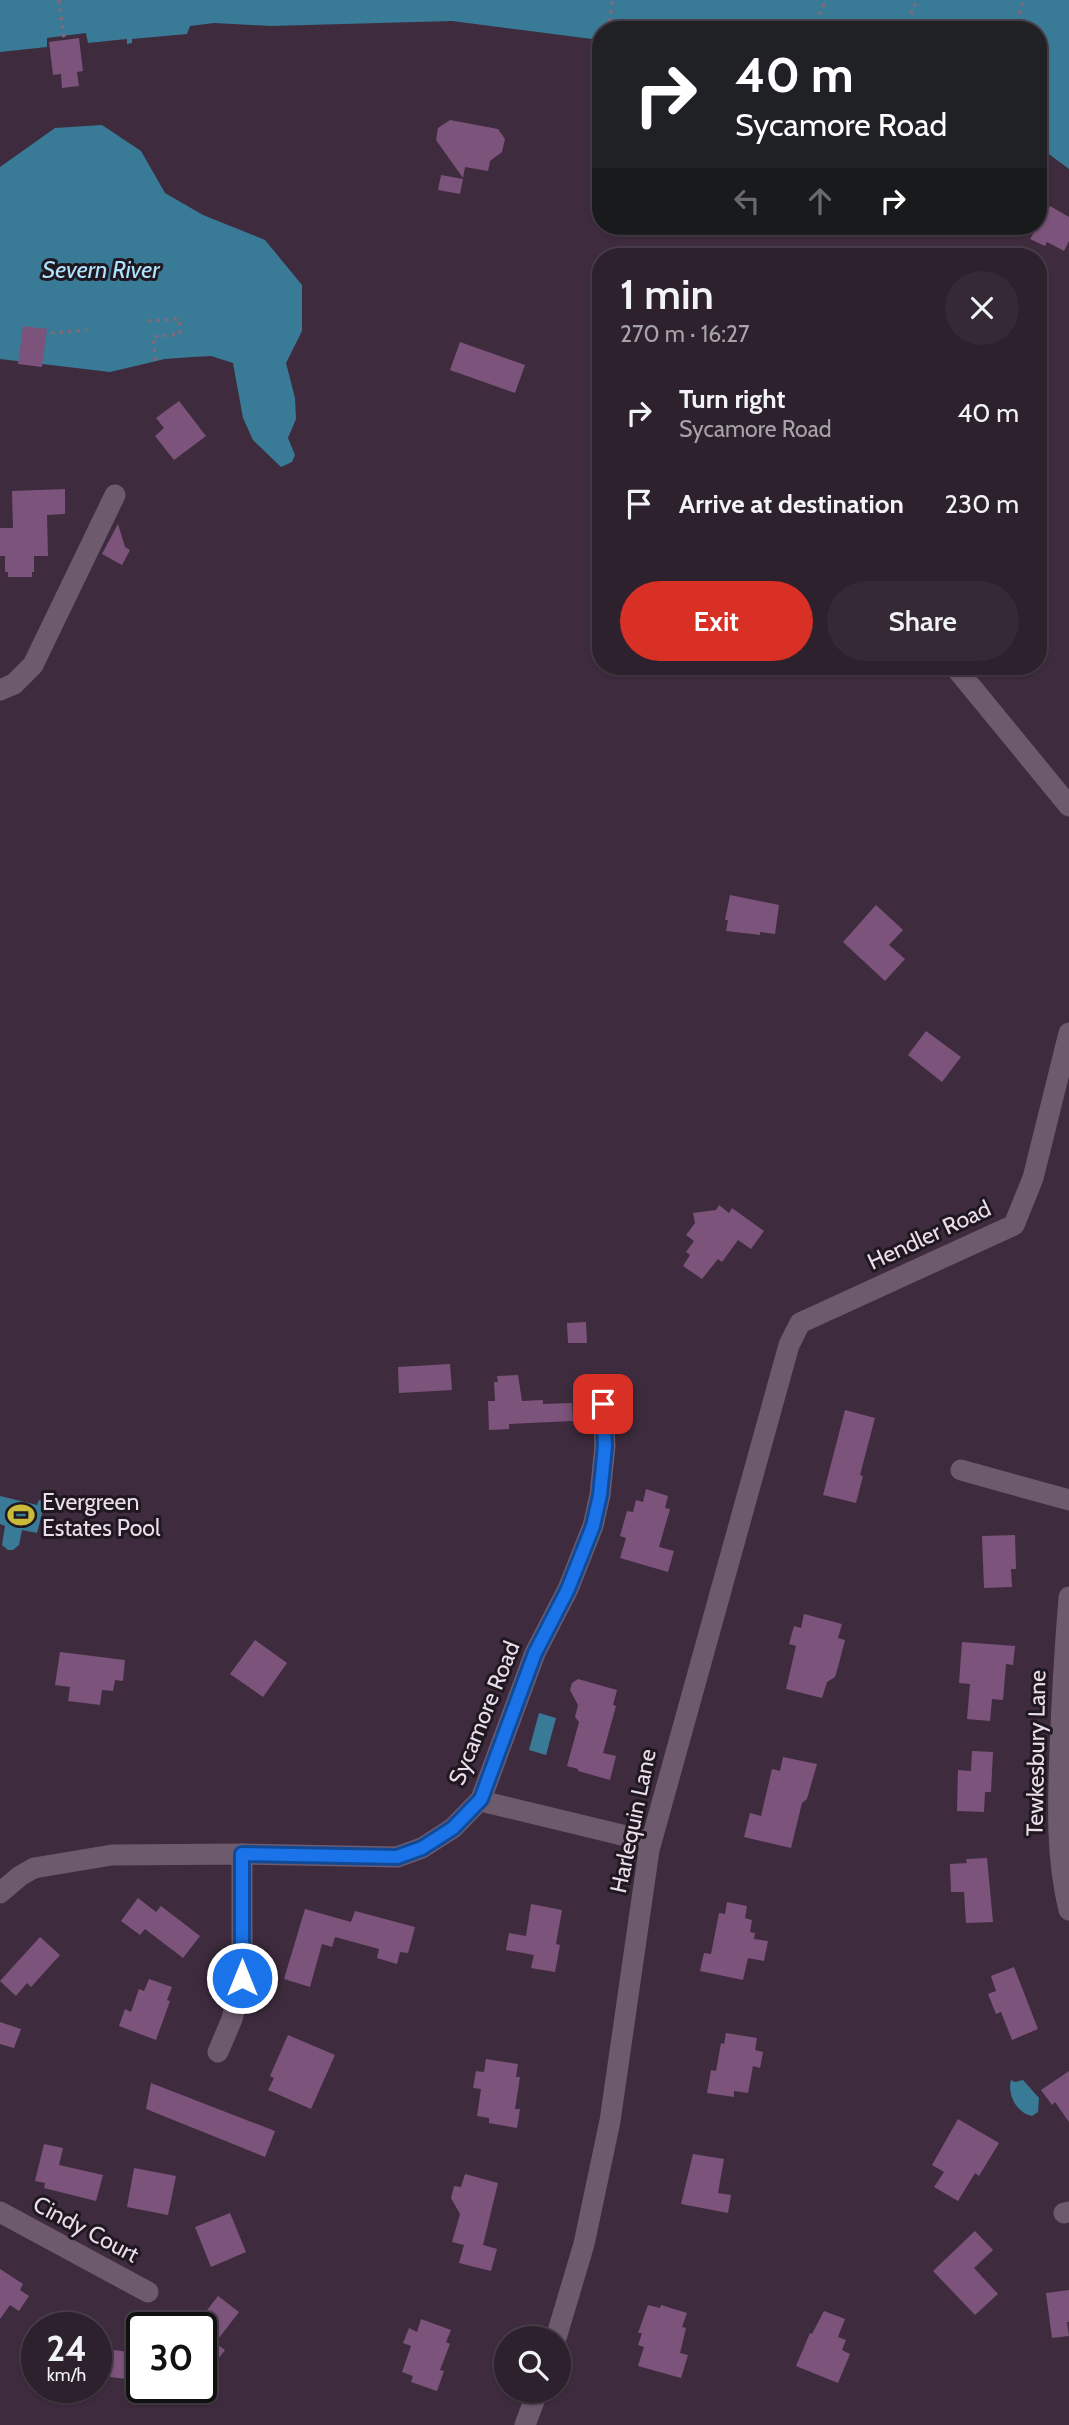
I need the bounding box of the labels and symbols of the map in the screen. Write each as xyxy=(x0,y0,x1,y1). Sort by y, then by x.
water label: Severn River xyxy=(42,255,161,284)
street label: Hendler Road xyxy=(863,1194,995,1276)
pin xyxy=(573,1374,633,1434)
place label: Evergreen Estates Pool xyxy=(42,1488,161,1542)
sports icon: Evergreen Estates Pool xyxy=(6,1500,36,1530)
street label: Sycamore Road xyxy=(442,1637,526,1789)
street label: Tewkesbury Lane xyxy=(1021,1670,1051,1836)
street label: Harlequin Lane xyxy=(604,1746,662,1895)
position arrow xyxy=(205,1941,279,2015)
street label: Cindy Court xyxy=(28,2189,144,2269)
speed limit sign: 30 xyxy=(126,2312,217,2403)

